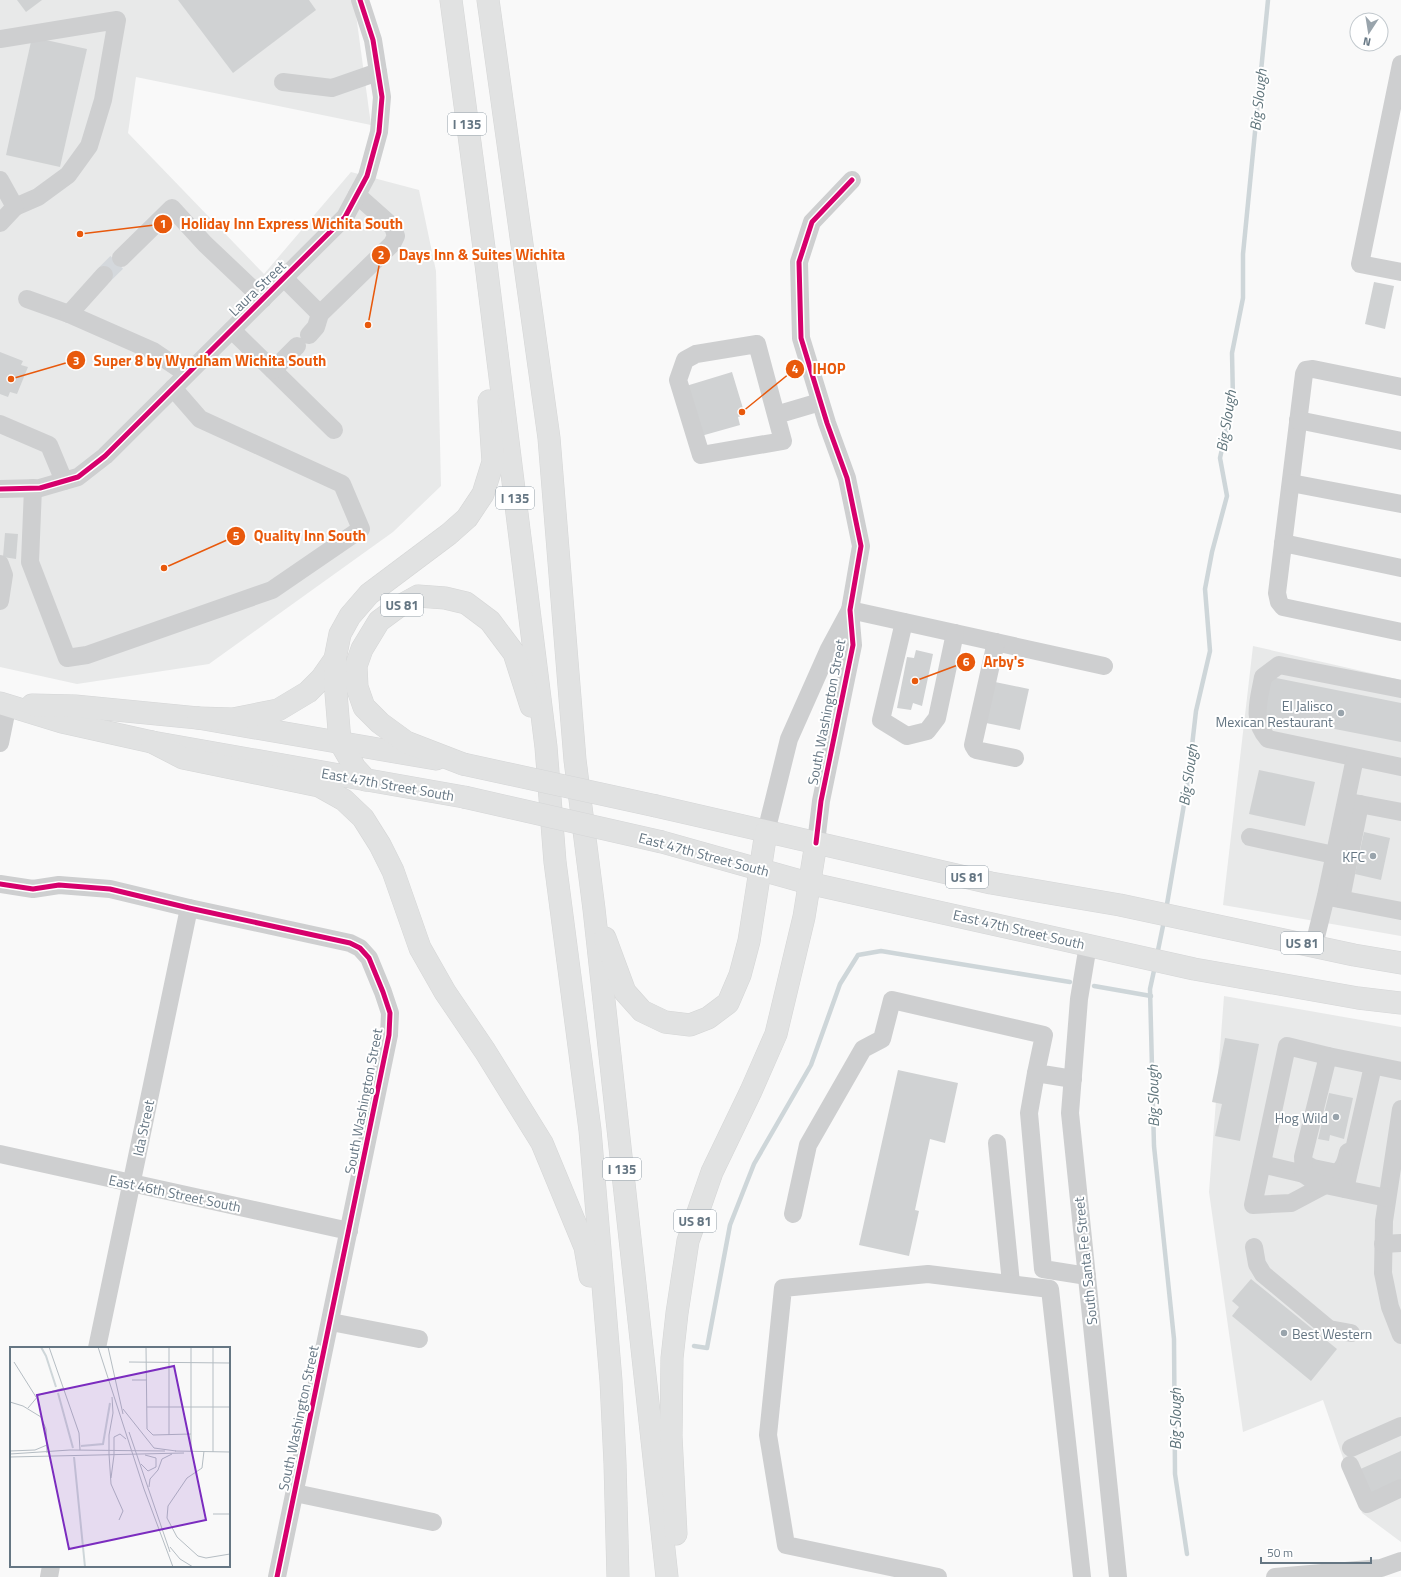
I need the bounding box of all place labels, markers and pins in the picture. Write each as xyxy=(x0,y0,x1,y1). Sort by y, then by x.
callout: Holiday Inn Express Wichita South xyxy=(153,211,412,238)
callout: Days Inn & Suites Wichita xyxy=(371,242,574,269)
callout: Super 8 by Wyndham Wichita South xyxy=(66,347,334,374)
callout: IHOP xyxy=(785,355,854,382)
callout: Quality Inn South xyxy=(226,522,374,549)
callout: Arby's xyxy=(956,649,1033,676)
place label: El Jalisco Mexican Restaurant xyxy=(1215,695,1333,732)
marker: El Jalisco Mexican Restaurant xyxy=(1336,708,1346,718)
place label: KFC xyxy=(1342,846,1365,867)
marker: KFC xyxy=(1368,851,1378,861)
place label: Hog Wild xyxy=(1275,1107,1328,1128)
marker: Hog Wild xyxy=(1331,1112,1341,1122)
place label: Best Western xyxy=(1292,1323,1372,1344)
marker: Best Western xyxy=(1279,1328,1289,1338)

